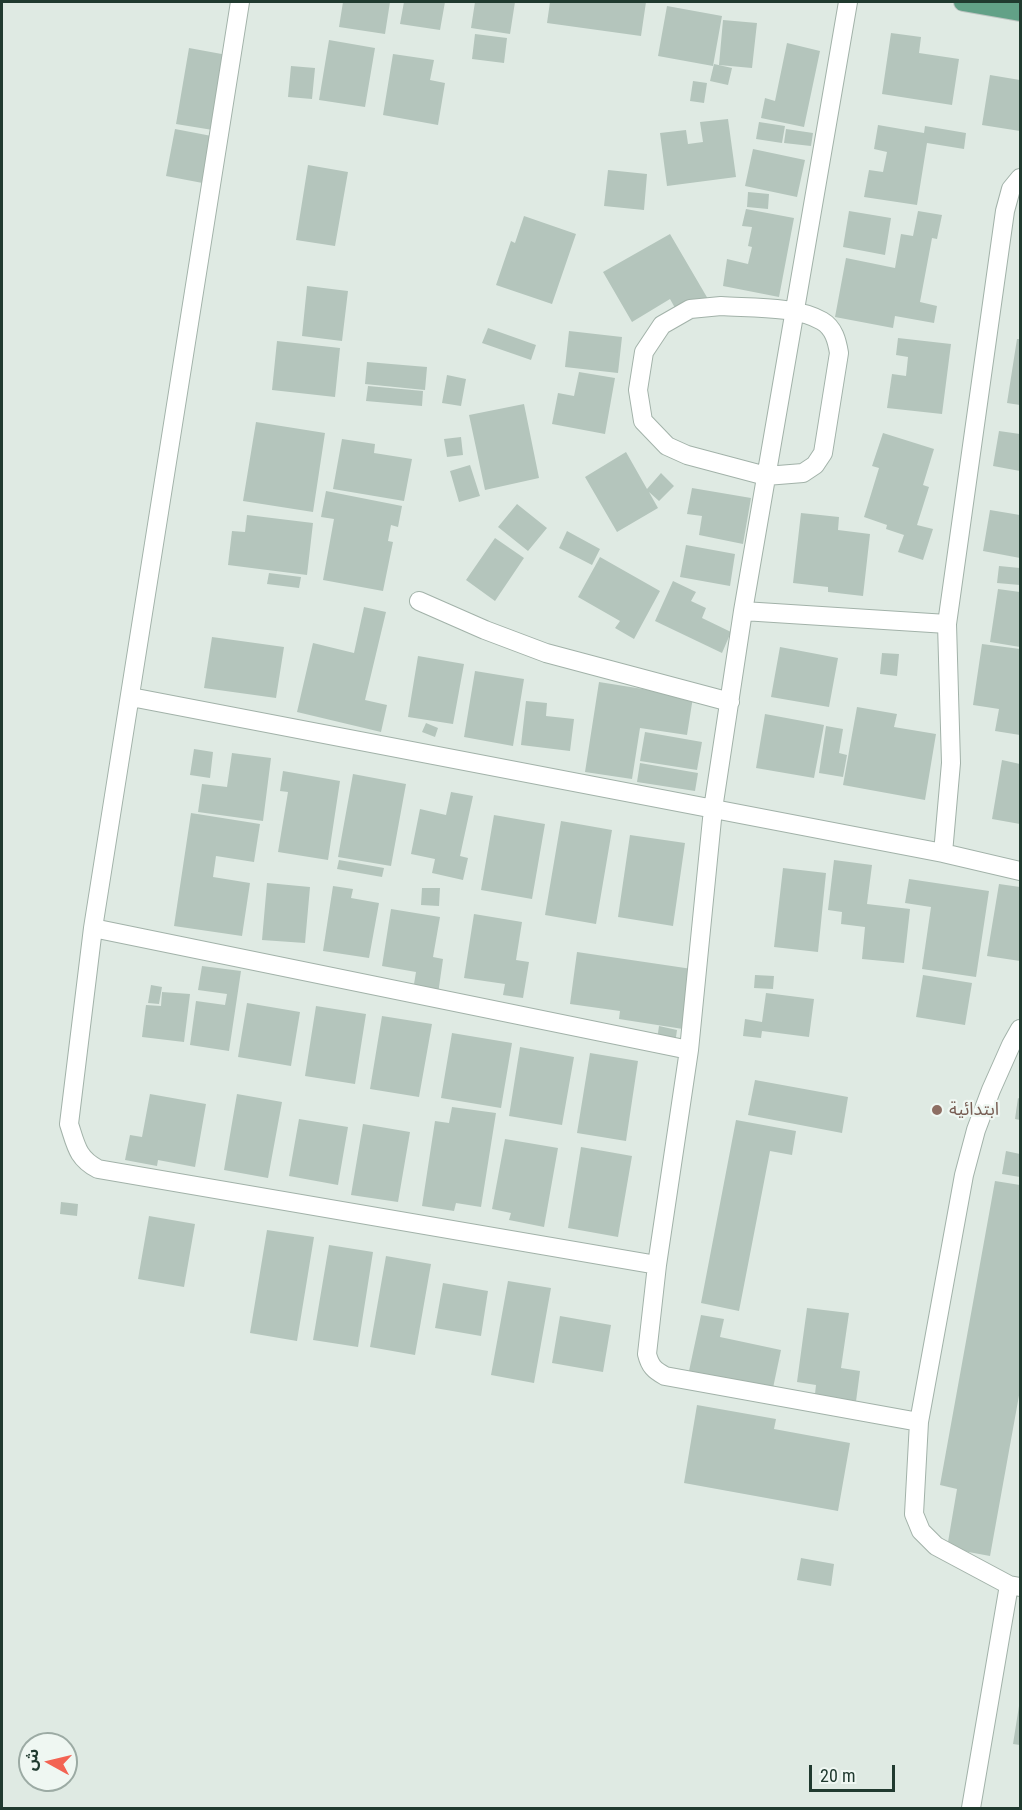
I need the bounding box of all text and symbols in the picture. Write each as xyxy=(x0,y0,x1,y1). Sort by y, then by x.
place label: ابتدائية xyxy=(949,1099,999,1121)
marker: ابتدائية xyxy=(930,1103,944,1117)
north arrow xyxy=(18,1732,78,1792)
text: ش xyxy=(21,1748,43,1772)
scale bar xyxy=(812,1753,898,1791)
text: 20 m xyxy=(820,1765,855,1786)

